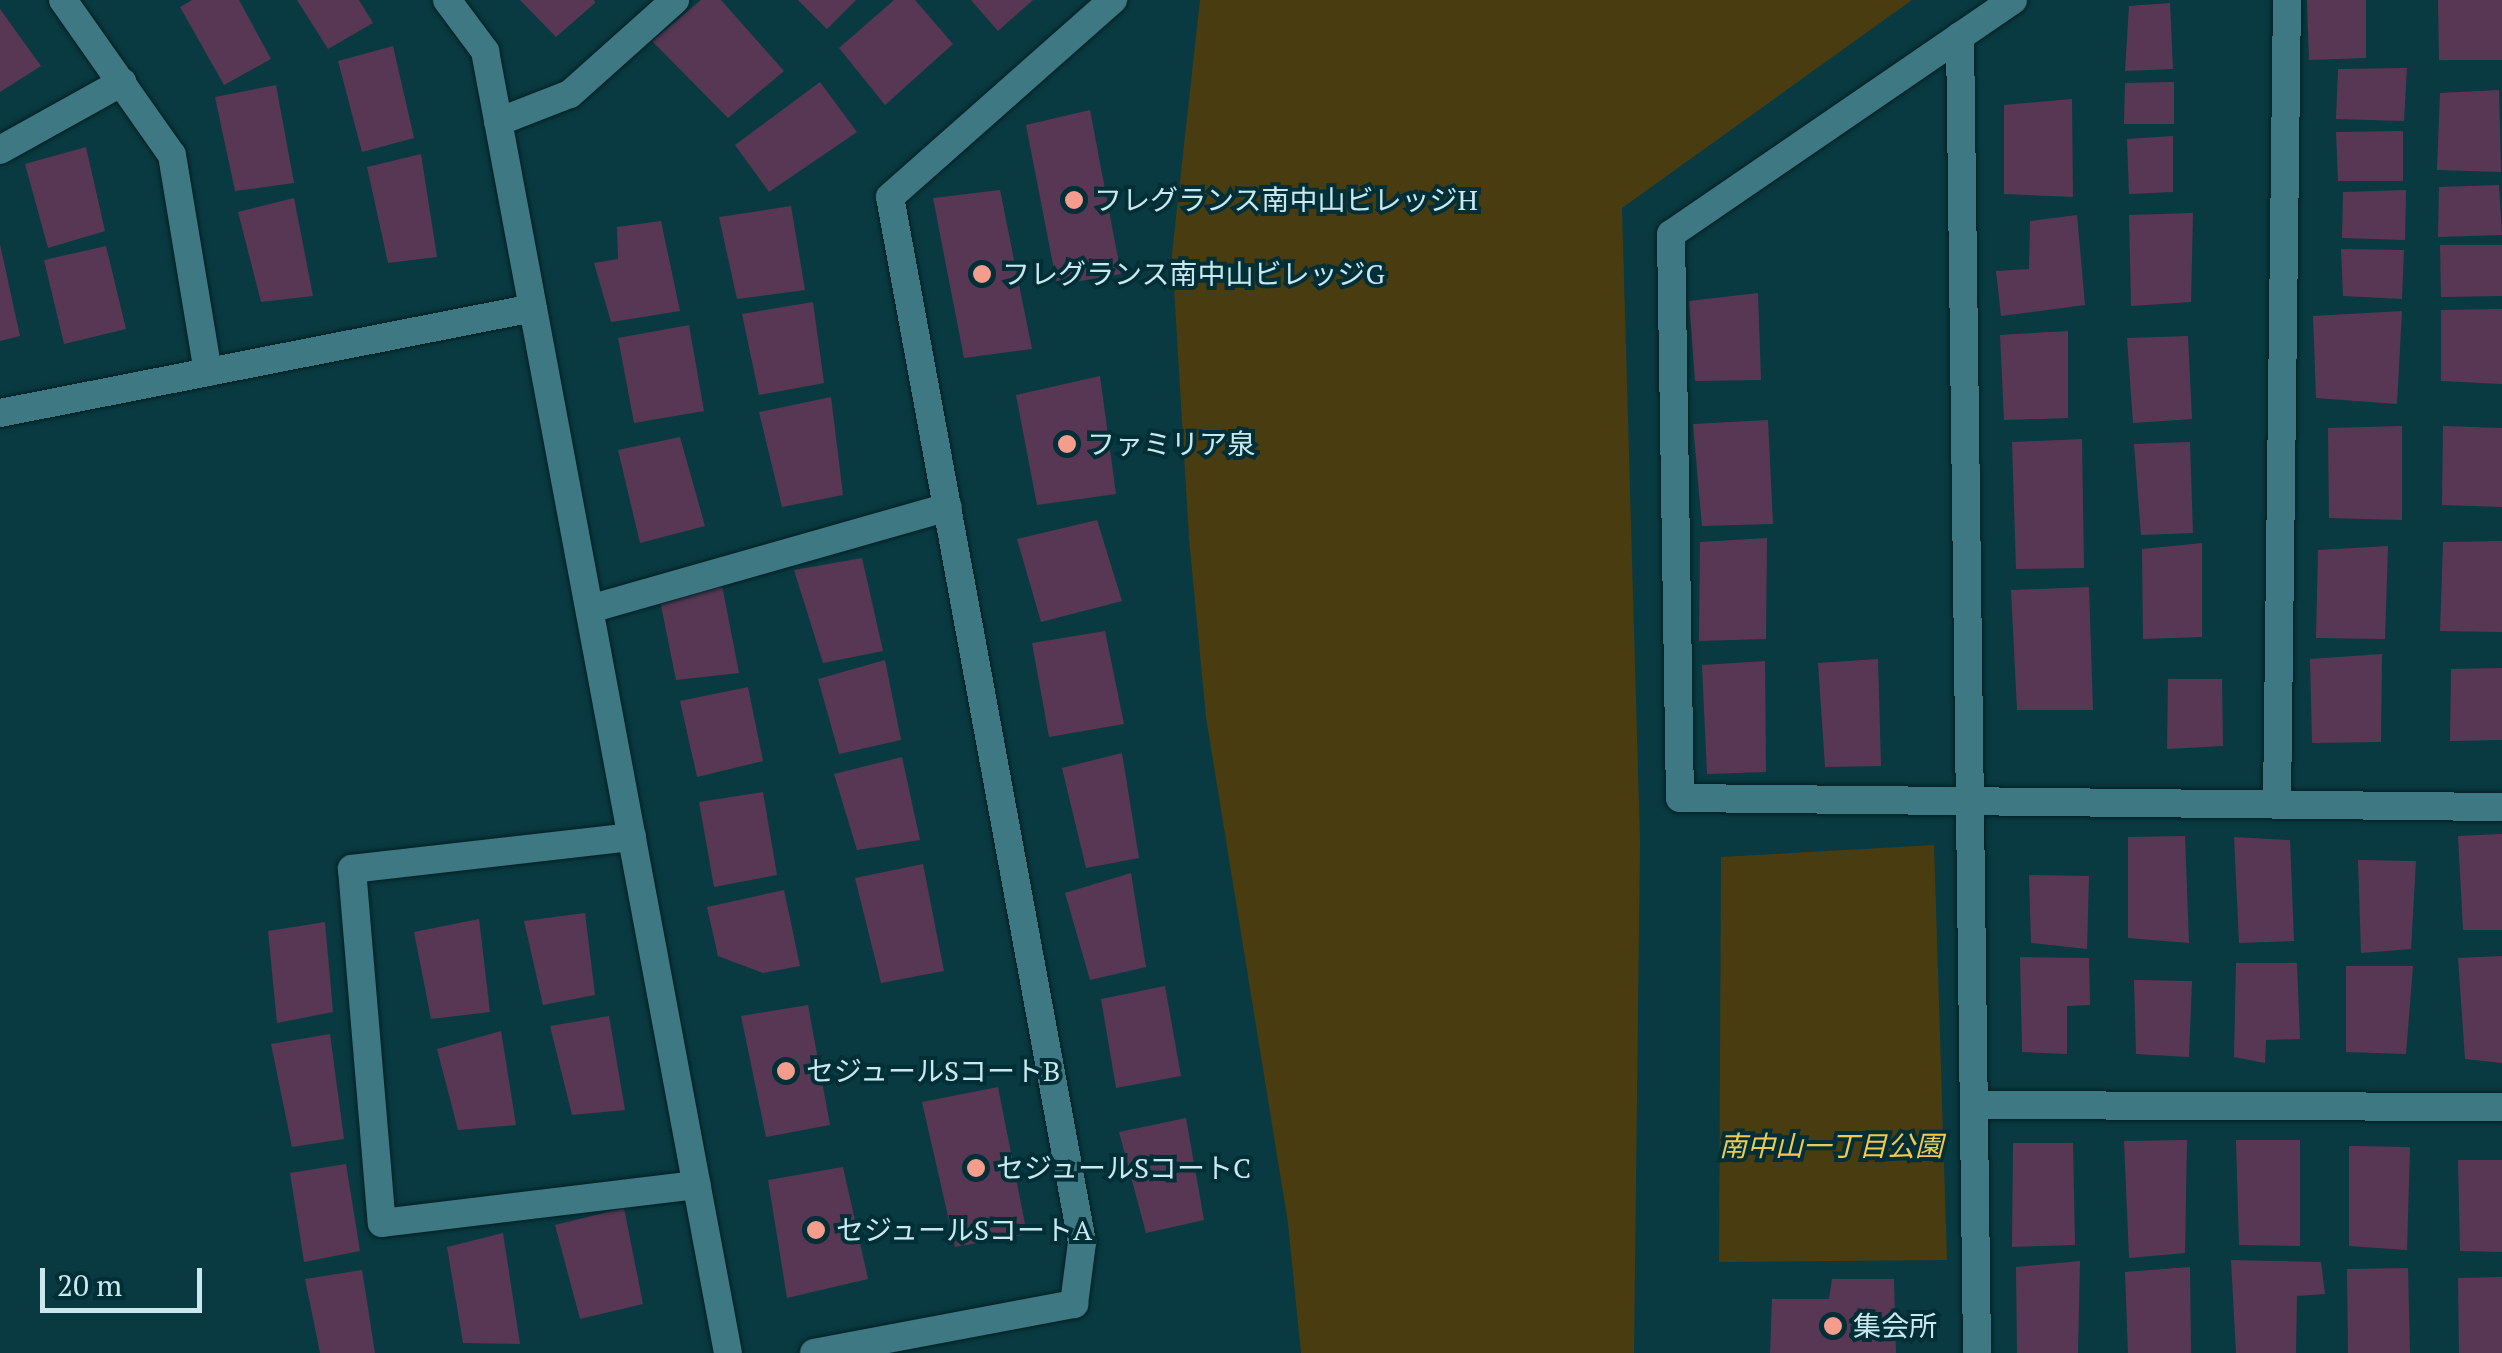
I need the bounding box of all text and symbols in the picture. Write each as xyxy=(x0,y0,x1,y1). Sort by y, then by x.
place label: フレグランス南中山ビレッジH xyxy=(1094,183,1478,217)
marker: フレグランス南中山ビレッジH xyxy=(1063,189,1085,211)
place label: フレグランス南中山ビレッジG xyxy=(1002,257,1385,291)
marker: フレグランス南中山ビレッジG xyxy=(971,263,993,285)
place label: ファミリア泉 xyxy=(1087,427,1255,461)
marker: ファミリア泉 xyxy=(1056,433,1078,455)
place label: セジュールSコートB xyxy=(806,1054,1062,1088)
marker: セジュールSコートB xyxy=(775,1060,797,1082)
park label: 南中山一丁目公園 xyxy=(1719,1129,1943,1163)
place label: セジュールSコートC xyxy=(996,1151,1253,1185)
marker: セジュールSコートC xyxy=(965,1157,987,1179)
place label: セジュールSコートA xyxy=(836,1213,1094,1247)
marker: セジュールSコートA xyxy=(805,1219,827,1241)
scale bar xyxy=(45,1248,208,1310)
text: 20 m xyxy=(57,1265,122,1305)
place label: 集会所 xyxy=(1853,1309,1937,1343)
marker: 集会所 xyxy=(1822,1315,1844,1337)

